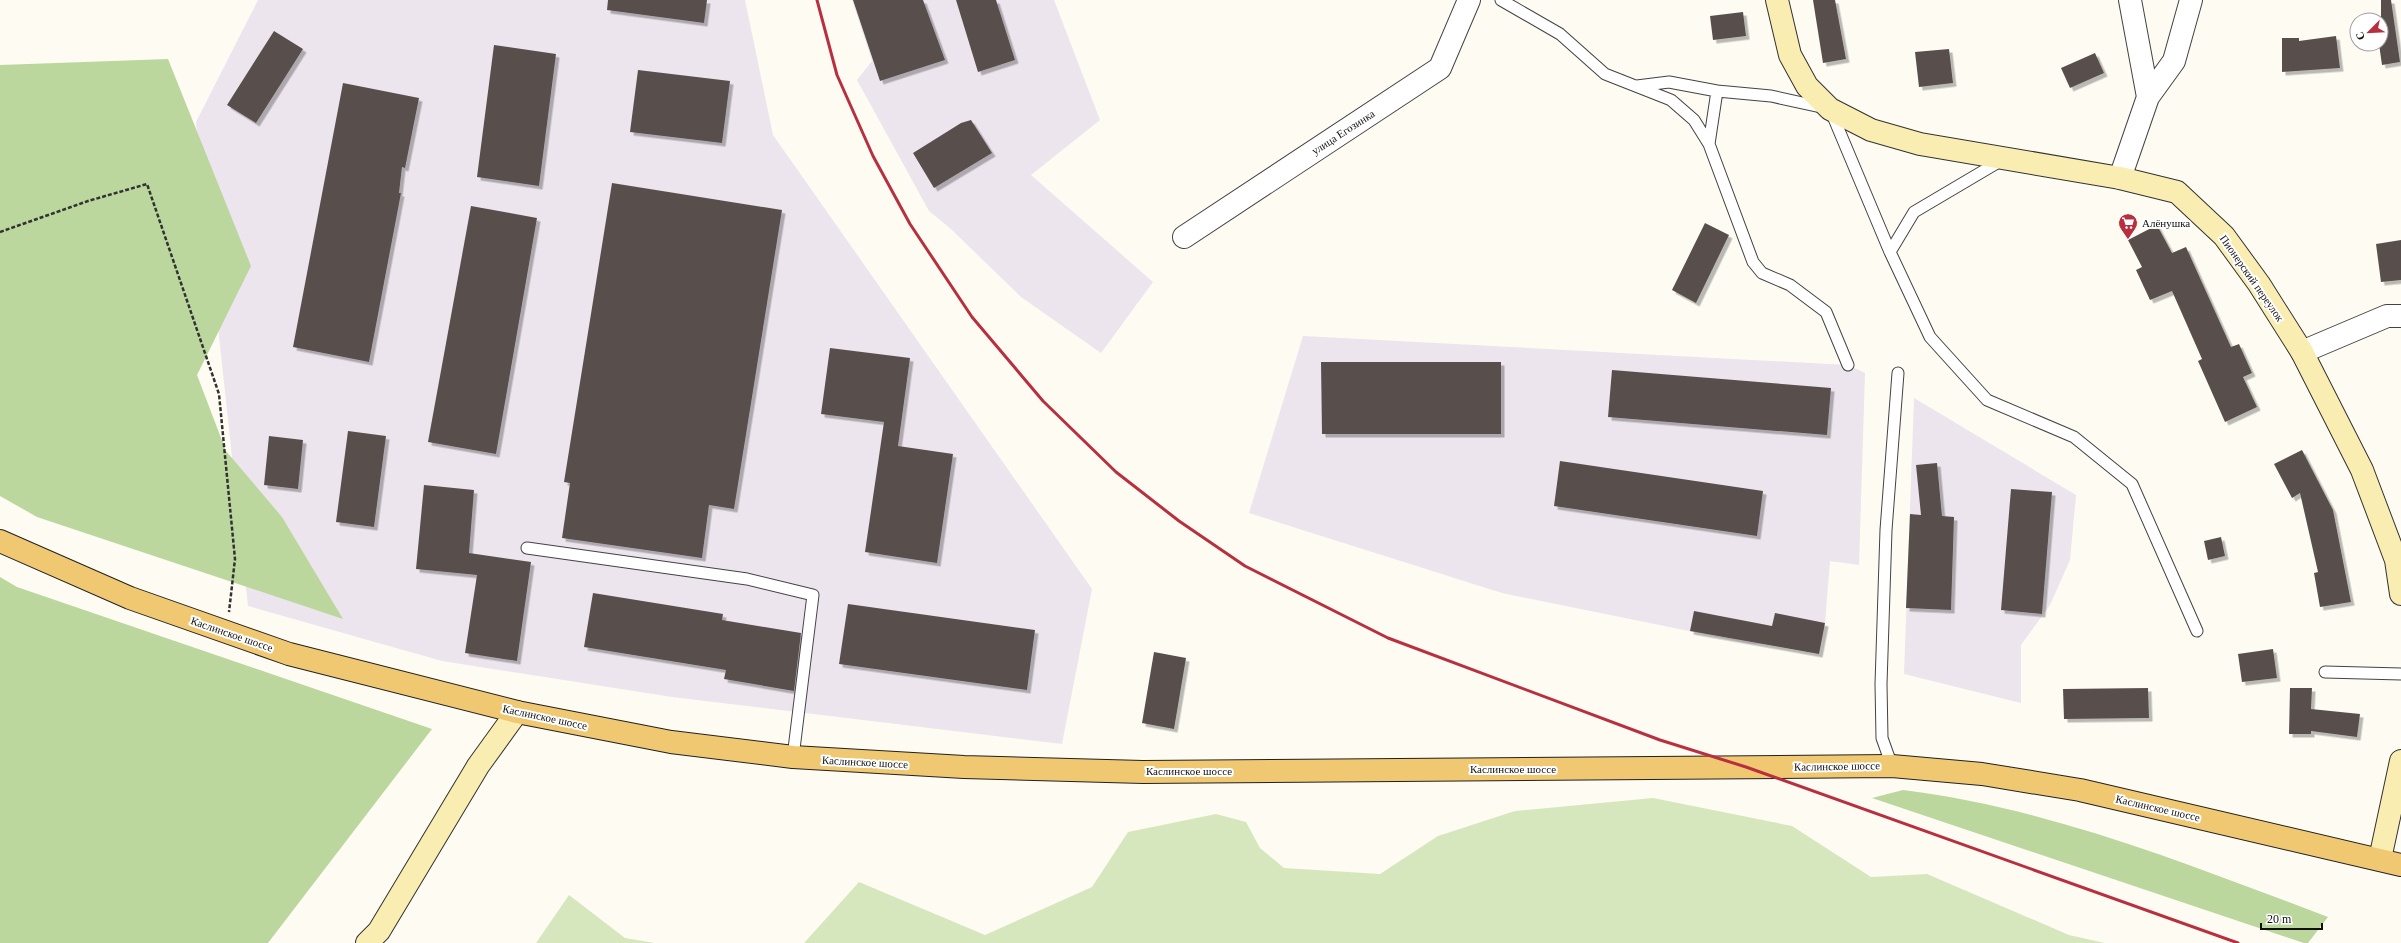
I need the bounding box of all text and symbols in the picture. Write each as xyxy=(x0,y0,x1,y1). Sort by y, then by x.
north arrow xyxy=(2349,12,2389,52)
text: С xyxy=(2353,30,2367,42)
street label: улица Егозинка xyxy=(1309,107,1377,157)
supermarket icon: Алёнушка xyxy=(2117,212,2139,240)
place label: Алёнушка xyxy=(2142,217,2190,229)
street label: Пионерский переулок xyxy=(2218,233,2287,324)
street label: Каслинское шоссе xyxy=(189,614,275,654)
street label: Каслинское шоссе xyxy=(502,702,589,732)
street label: Каслинское шоссе xyxy=(822,754,908,770)
street label: Каслинское шоссе xyxy=(1794,759,1880,773)
street label: Каслинское шоссе xyxy=(1470,763,1556,775)
street label: Каслинское шоссе xyxy=(1146,765,1232,777)
street label: Каслинское шоссе xyxy=(2115,792,2201,824)
scale bar xyxy=(2261,905,2322,931)
text: 20 m xyxy=(2267,912,2292,926)

